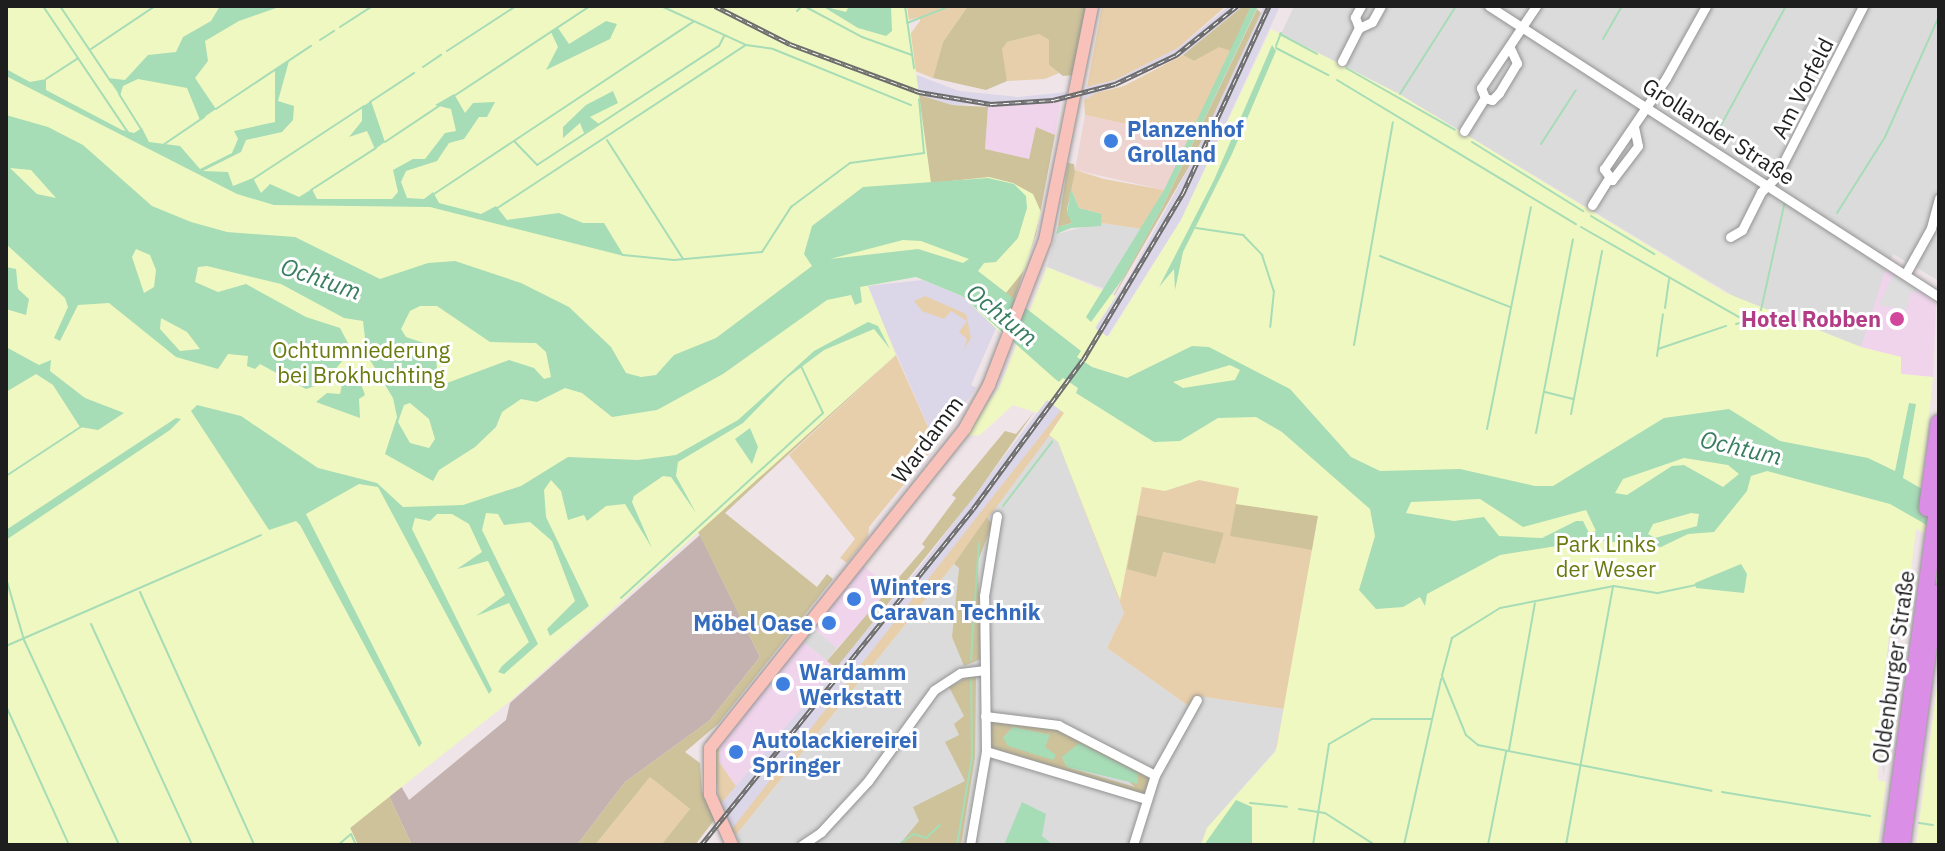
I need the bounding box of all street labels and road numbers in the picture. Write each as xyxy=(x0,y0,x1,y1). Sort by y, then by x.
street label: Am Vorfeld xyxy=(1765,33,1839,143)
street label: Grollander Straße xyxy=(1638,72,1800,190)
street label: Wardamm xyxy=(886,390,968,488)
street label: Oldenburger Straße xyxy=(1866,569,1920,765)

